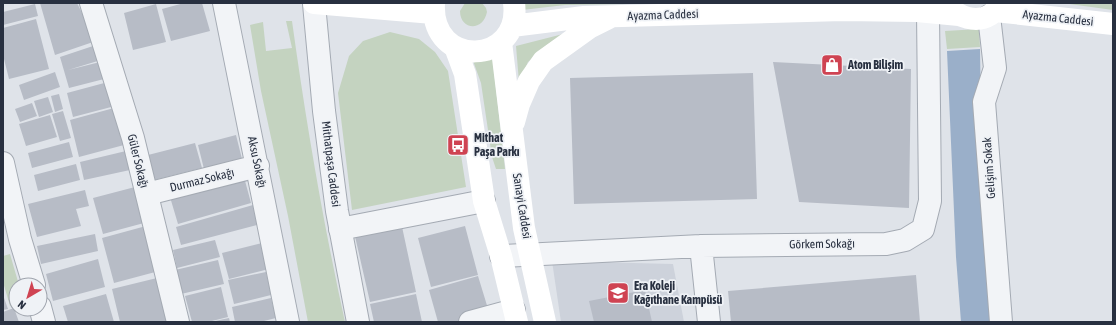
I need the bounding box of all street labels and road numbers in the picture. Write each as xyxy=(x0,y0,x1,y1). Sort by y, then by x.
street label: Ayazma Caddesi xyxy=(627,7,699,23)
street label: Ayazma Caddesi xyxy=(1022,7,1094,29)
street label: Mithatpaşa Caddesi xyxy=(319,120,343,208)
street label: Güler Sokağı xyxy=(125,132,151,190)
street label: Aksu Sokağı xyxy=(245,135,269,189)
street label: Gelişim Sokak xyxy=(980,136,998,199)
street label: Durmaz Sokağı xyxy=(168,165,236,195)
street label: Sanayi Caddesi xyxy=(510,172,534,240)
street label: Görkem Sokağı xyxy=(789,236,855,252)

